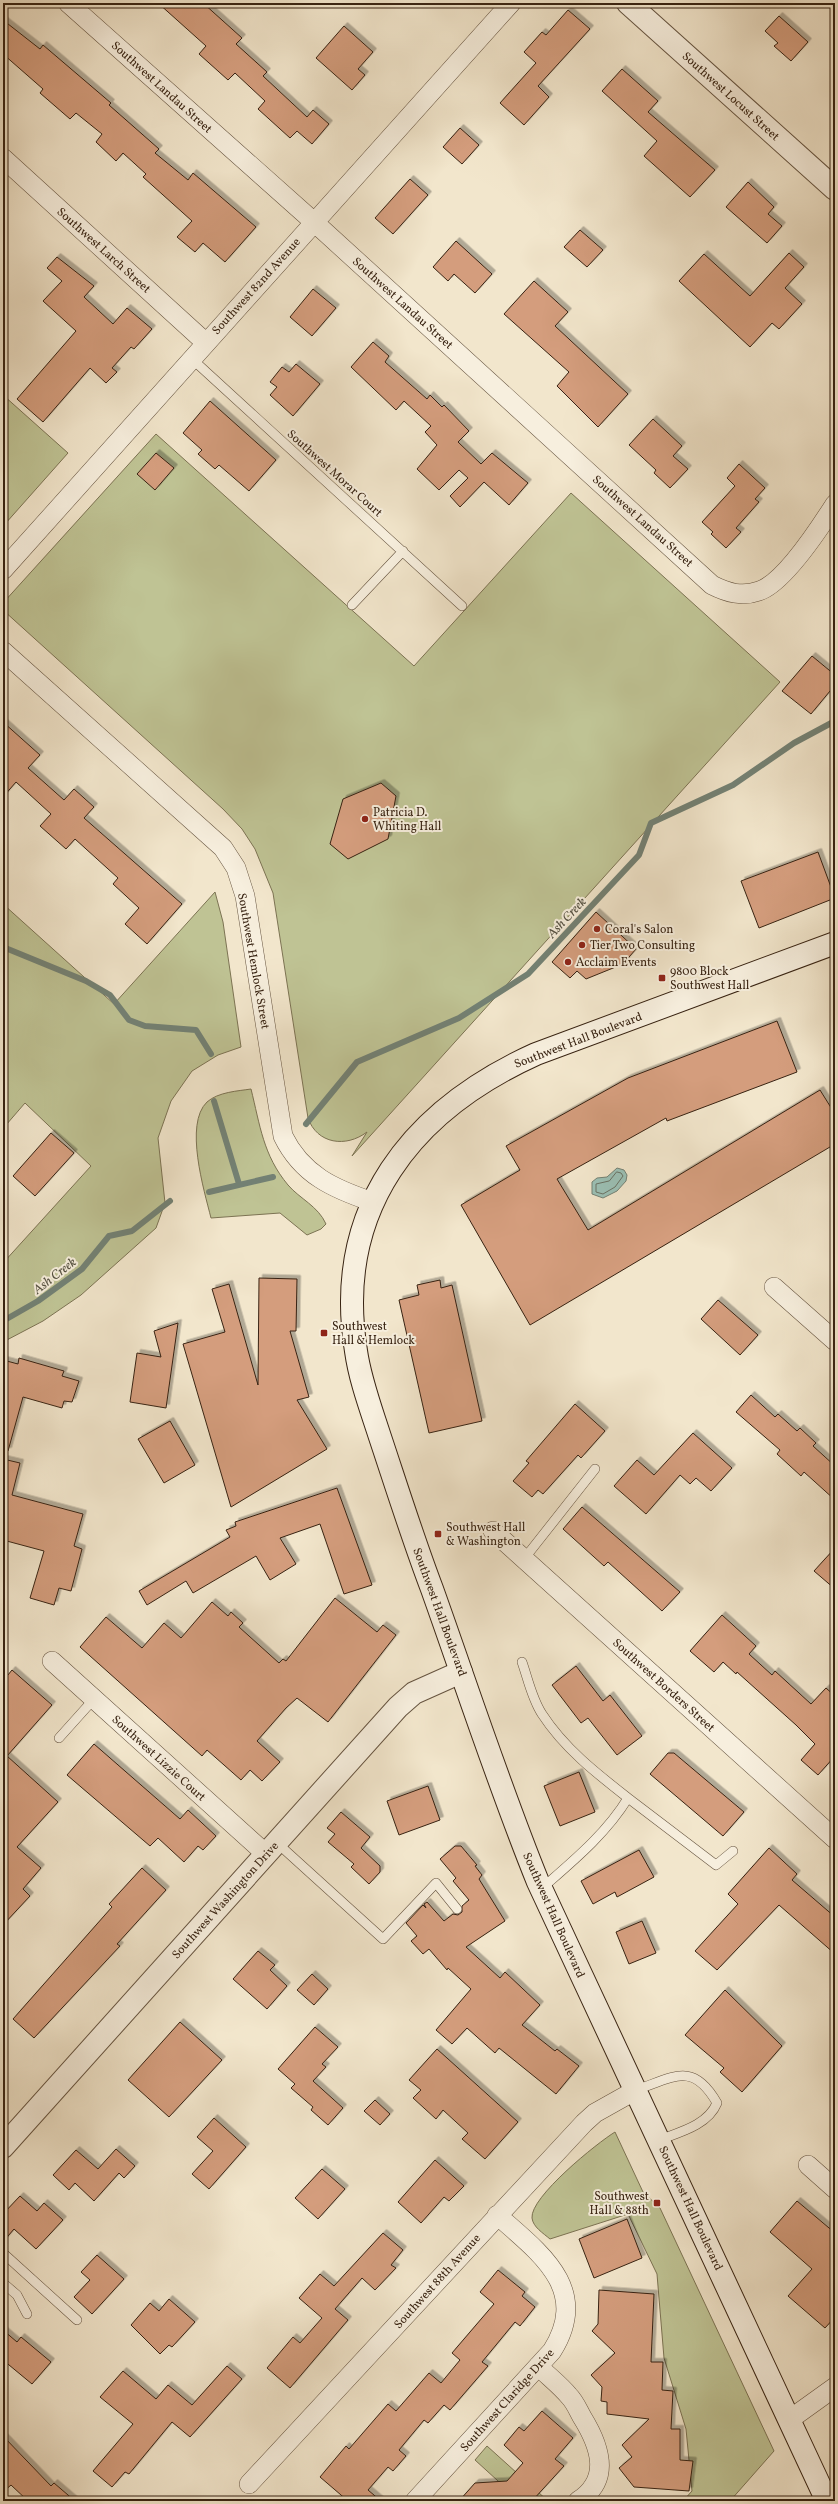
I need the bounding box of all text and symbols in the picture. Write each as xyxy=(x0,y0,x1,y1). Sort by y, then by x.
street label: Southwest Landau Street xyxy=(107,38,215,137)
street label: Southwest Locust Street xyxy=(678,49,782,145)
street label: Southwest Larch Street xyxy=(53,204,154,297)
street label: Southwest 82nd Avenue xyxy=(209,234,305,339)
street label: Southwest Landau Street xyxy=(348,254,456,353)
street label: Southwest Morar Court xyxy=(283,427,385,521)
street label: Southwest Landau Street xyxy=(588,472,696,571)
place label: Patricia D. Whiting Hall xyxy=(373,805,442,835)
marker: Patricia D. Whiting Hall xyxy=(360,814,370,824)
street label: Southwest Hemlock Street xyxy=(233,892,273,1031)
water label: Ash Creek xyxy=(543,894,591,944)
place label: Coral's Salon xyxy=(605,922,673,938)
marker: Coral's Salon xyxy=(592,924,602,934)
place label: Tier Two Consulting xyxy=(590,938,695,954)
marker: Tier Two Consulting xyxy=(577,940,587,950)
place label: Acclaim Events xyxy=(576,955,656,971)
marker: Acclaim Events xyxy=(563,957,573,967)
place label: 9800 Block Southwest Hall xyxy=(670,964,750,994)
marker: 9800 Block Southwest Hall xyxy=(657,973,667,983)
street label: Southwest Hall Boulevard xyxy=(512,1009,645,1073)
water label: Ash Creek xyxy=(29,1254,81,1300)
place label: Southwest Hall & Hemlock xyxy=(332,1319,415,1349)
marker: Southwest Hall & Hemlock xyxy=(319,1328,329,1338)
place label: Southwest Hall & Washington xyxy=(446,1520,526,1550)
marker: Southwest Hall & Washington xyxy=(433,1529,443,1539)
street label: Southwest Hall Boulevard xyxy=(408,1546,470,1679)
street label: Southwest Borders Street xyxy=(609,1635,718,1736)
street label: Southwest Lizzie Court xyxy=(108,1712,209,1805)
street label: Southwest Washington Drive xyxy=(169,1838,283,1963)
street label: Southwest Hall Boulevard xyxy=(518,1850,588,1981)
street label: Southwest Hall Boulevard xyxy=(654,2144,726,2274)
place label: Southwest Hall & 88th xyxy=(590,2189,649,2219)
marker: Southwest Hall & 88th xyxy=(652,2198,662,2208)
street label: Southwest 88th Avenue xyxy=(391,2231,485,2333)
street label: Southwest Claridge Drive xyxy=(457,2345,559,2456)

